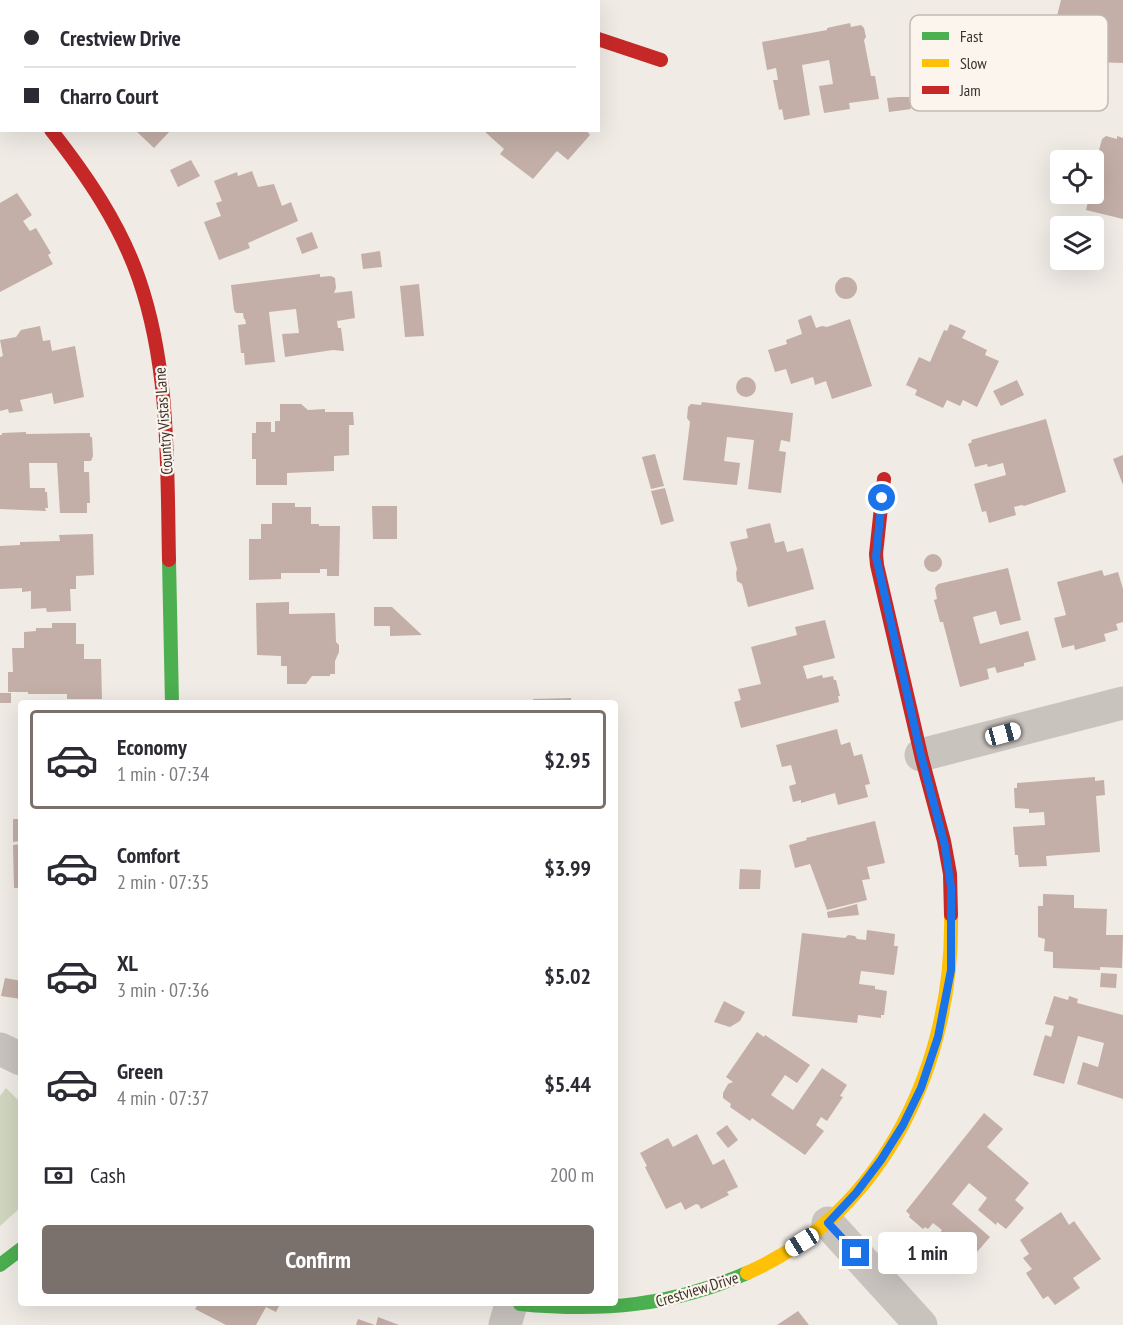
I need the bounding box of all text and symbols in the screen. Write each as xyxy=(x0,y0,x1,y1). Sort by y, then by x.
legend xyxy=(910,15,1108,111)
text: Crestview Drive xyxy=(60,24,181,52)
text: Fast xyxy=(960,26,983,46)
text: Slow xyxy=(960,53,987,73)
text: Jam xyxy=(959,80,981,100)
text: Charro Court xyxy=(60,82,158,110)
map controls xyxy=(1050,150,1104,270)
button: locate xyxy=(1050,150,1104,204)
button: layers xyxy=(1050,216,1104,270)
street label: Country Vistas Lane xyxy=(149,367,177,475)
route start xyxy=(868,484,895,511)
car xyxy=(983,721,1023,747)
icon: car xyxy=(45,733,99,787)
text: Economy xyxy=(117,733,187,761)
text: $2.95 xyxy=(544,746,591,774)
text: 1 min · 07:34 xyxy=(117,761,209,787)
icon: car xyxy=(45,841,99,895)
text: Comfort xyxy=(117,841,180,869)
text: $3.99 xyxy=(544,854,591,882)
text: 2 min · 07:35 xyxy=(117,869,209,895)
icon: car xyxy=(45,949,99,1003)
text: XL xyxy=(117,949,138,977)
text: $5.02 xyxy=(544,962,591,990)
text: 3 min · 07:36 xyxy=(117,977,209,1003)
icon: car xyxy=(45,1057,99,1111)
text: Green xyxy=(117,1057,163,1085)
text: $5.44 xyxy=(544,1070,591,1098)
text: 4 min · 07:37 xyxy=(117,1085,209,1111)
icon: cash xyxy=(42,1159,75,1192)
text: Cash xyxy=(90,1161,126,1189)
text: 200 m xyxy=(550,1162,594,1188)
button: Confirm xyxy=(42,1225,594,1294)
car xyxy=(782,1225,822,1259)
callout: 1 min xyxy=(877,1232,976,1274)
route end xyxy=(842,1239,869,1266)
text: 1 min xyxy=(907,1240,948,1266)
street label: Crestview Drive xyxy=(653,1267,741,1311)

